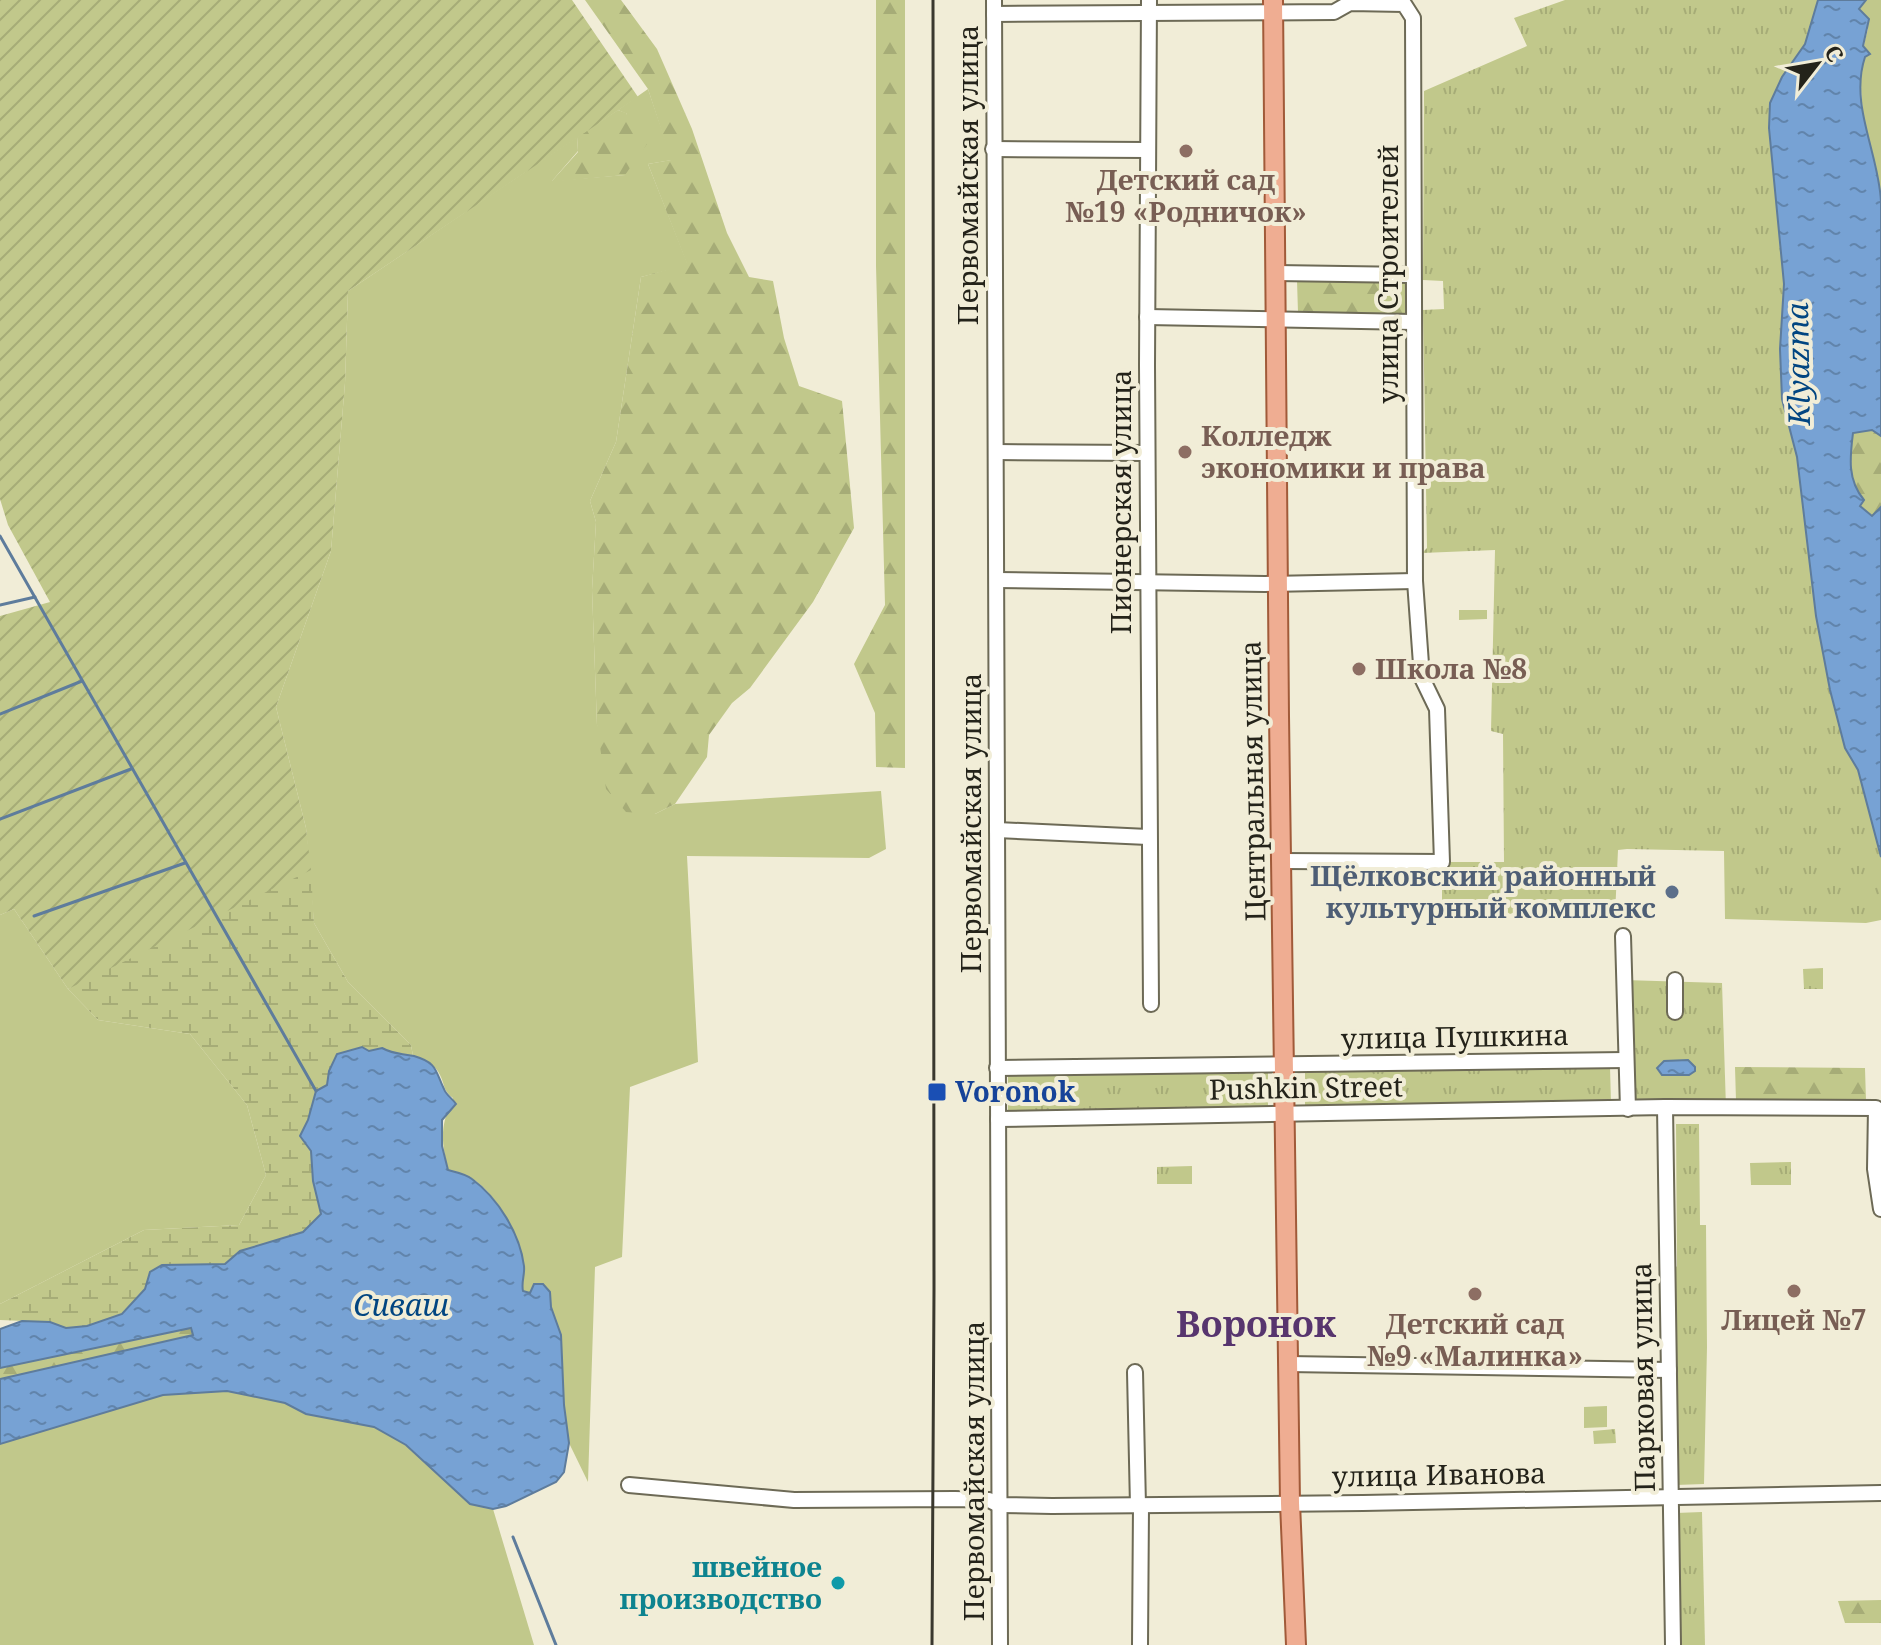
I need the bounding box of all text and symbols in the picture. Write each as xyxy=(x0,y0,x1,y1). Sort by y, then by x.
north arrow xyxy=(1777,24,1857,104)
street label: Первомайская улица xyxy=(948,25,986,325)
text: С xyxy=(1818,39,1852,67)
marker: Детский сад №19 «Родничок» xyxy=(1177,142,1195,160)
street label: улица Строителей xyxy=(1368,144,1406,404)
place label: Детский сад №19 «Родничок» xyxy=(1065,160,1307,230)
water label: Klyazma xyxy=(1776,302,1819,427)
street label: Пионерская улица xyxy=(1101,370,1139,634)
place label: Колледж экономики и права xyxy=(1201,416,1485,486)
marker: Колледж экономики и права xyxy=(1176,443,1194,461)
street label: Центральная улица xyxy=(1231,640,1273,922)
place label: Школа №8 xyxy=(1375,649,1527,687)
marker: Школа №8 xyxy=(1350,660,1368,678)
street label: Первомайская улица xyxy=(951,673,989,973)
place label: Щёлковский районный культурный комплекс xyxy=(1310,856,1656,926)
marker: Щёлковский районный культурный комплекс xyxy=(1663,883,1681,901)
street label: улица Пушкина xyxy=(1341,1015,1569,1057)
street label: Pushkin Street xyxy=(1209,1066,1403,1108)
place label: Voronok xyxy=(955,1072,1076,1110)
marker: Voronok xyxy=(926,1081,948,1103)
street label: Парковая улица xyxy=(1621,1262,1663,1492)
marker: Лицей №7 xyxy=(1785,1282,1803,1300)
water label: Сиваш xyxy=(353,1284,449,1325)
marker: Детский сад №9 «Малинка» xyxy=(1466,1285,1484,1303)
district label: Воронок xyxy=(1176,1299,1337,1348)
place label: Лицей №7 xyxy=(1721,1300,1867,1338)
place label: Детский сад №9 «Малинка» xyxy=(1367,1304,1583,1374)
street label: Первомайская улица xyxy=(954,1321,992,1621)
street label: улица Иванова xyxy=(1332,1453,1546,1495)
place label: швейное производство xyxy=(620,1547,822,1617)
marker: швейное производство xyxy=(829,1574,847,1592)

